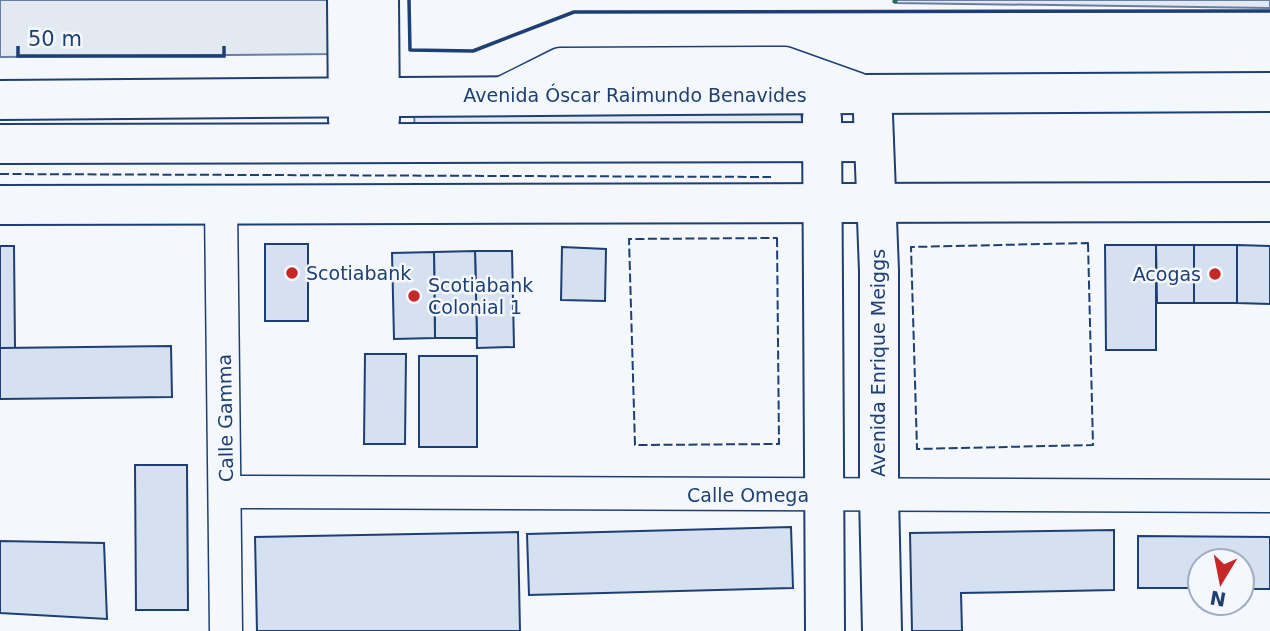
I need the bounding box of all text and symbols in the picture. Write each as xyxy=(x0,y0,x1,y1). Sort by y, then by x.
scale bar xyxy=(18,14,224,58)
text: 50 m xyxy=(28,27,82,51)
street label: Avenida Óscar Raimundo Benavides xyxy=(463,83,807,106)
street label: Avenida Enrique Meiggs xyxy=(867,249,889,477)
place label: Scotiabank xyxy=(306,262,411,284)
place label: Acogas xyxy=(1133,263,1201,285)
marker: Scotiabank xyxy=(284,265,300,281)
marker: Acogas xyxy=(1207,266,1223,282)
place label: Scotiabank Colonial 1 xyxy=(428,274,533,318)
marker: Scotiabank Colonial 1 xyxy=(406,288,422,304)
street label: Calle Gamma xyxy=(213,354,237,482)
street label: Calle Omega xyxy=(687,484,809,506)
north arrow xyxy=(1186,547,1256,617)
text: N xyxy=(1208,587,1228,611)

